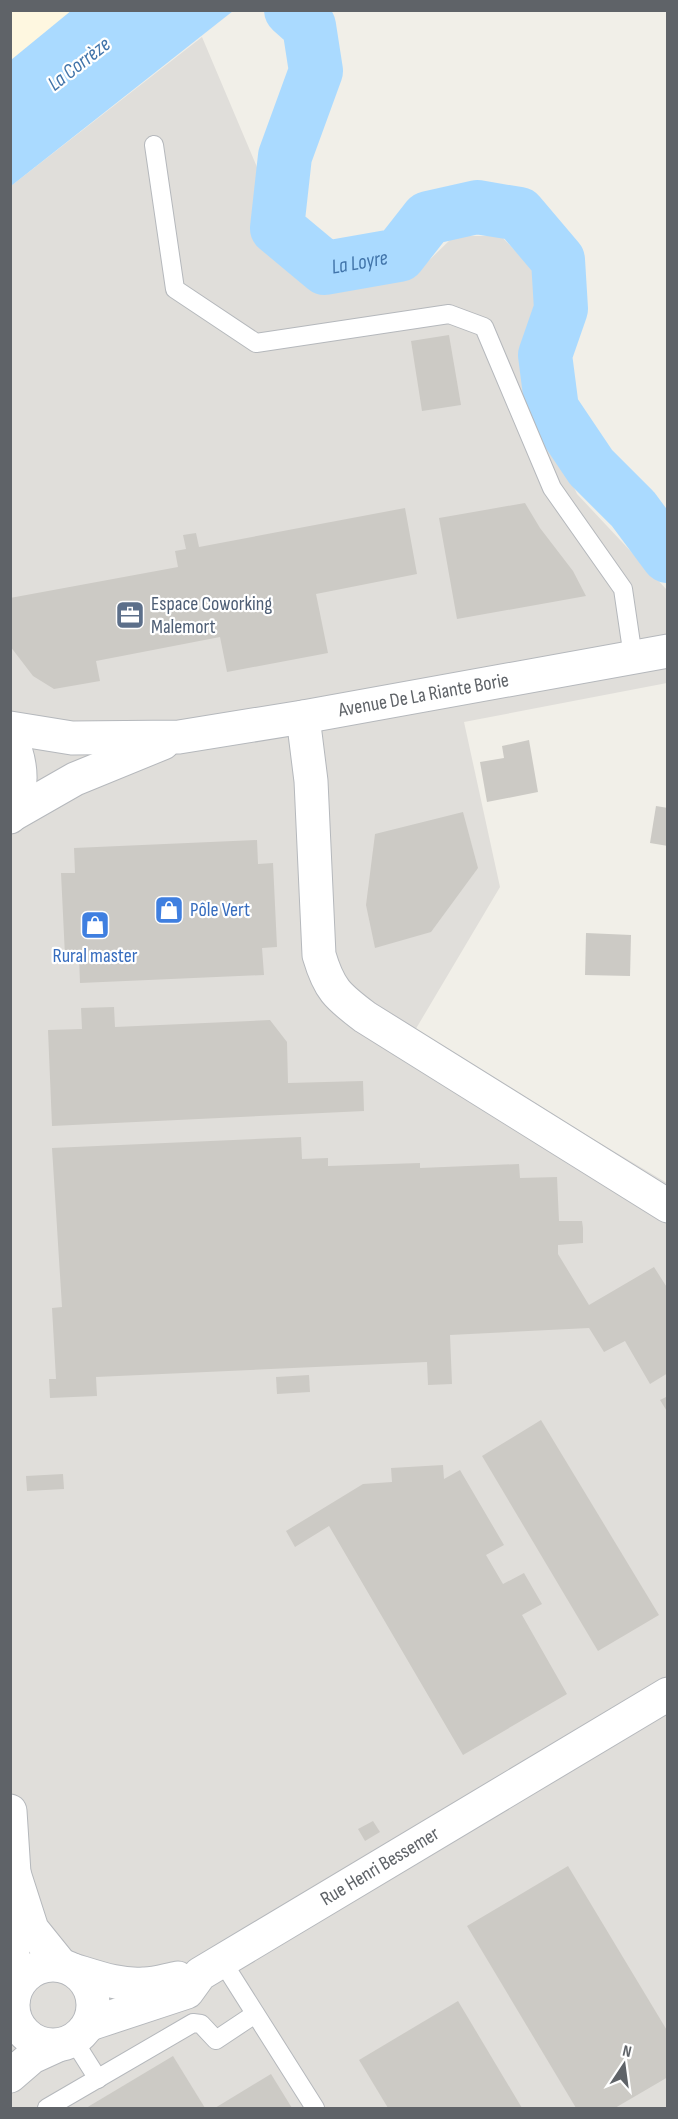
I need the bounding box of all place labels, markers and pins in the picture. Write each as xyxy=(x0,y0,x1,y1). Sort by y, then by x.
place label: Espace Coworking Malemort xyxy=(151,592,272,639)
office icon: Espace Coworking Malemort xyxy=(114,599,146,631)
shop icon: Pôle Vert xyxy=(153,894,185,926)
place label: Pôle Vert xyxy=(190,898,250,922)
shop icon: Rural master xyxy=(79,909,111,941)
place label: Rural master xyxy=(52,944,138,968)

